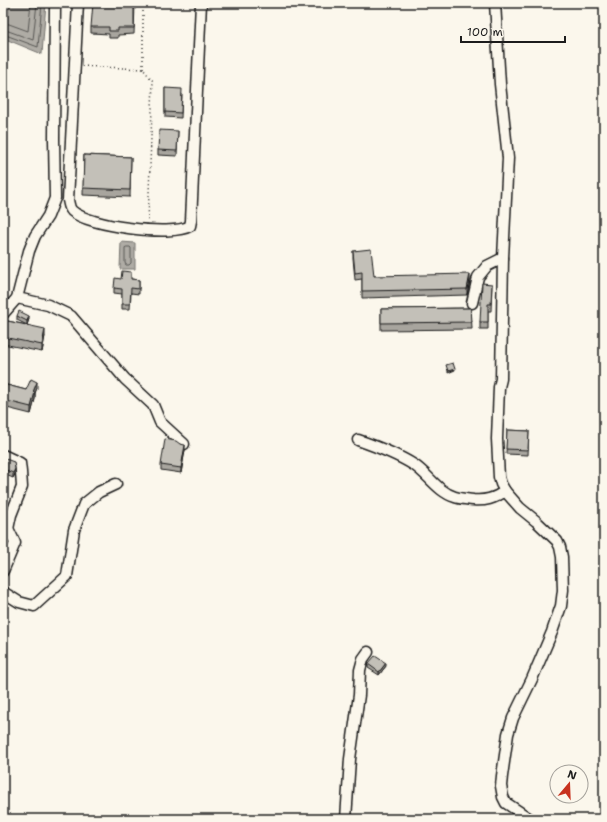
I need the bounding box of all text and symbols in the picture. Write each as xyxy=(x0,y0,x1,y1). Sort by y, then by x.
scale bar xyxy=(461,18,565,44)
text: 100 m xyxy=(467,24,503,40)
north arrow xyxy=(549,764,589,804)
text: N xyxy=(566,767,579,784)

